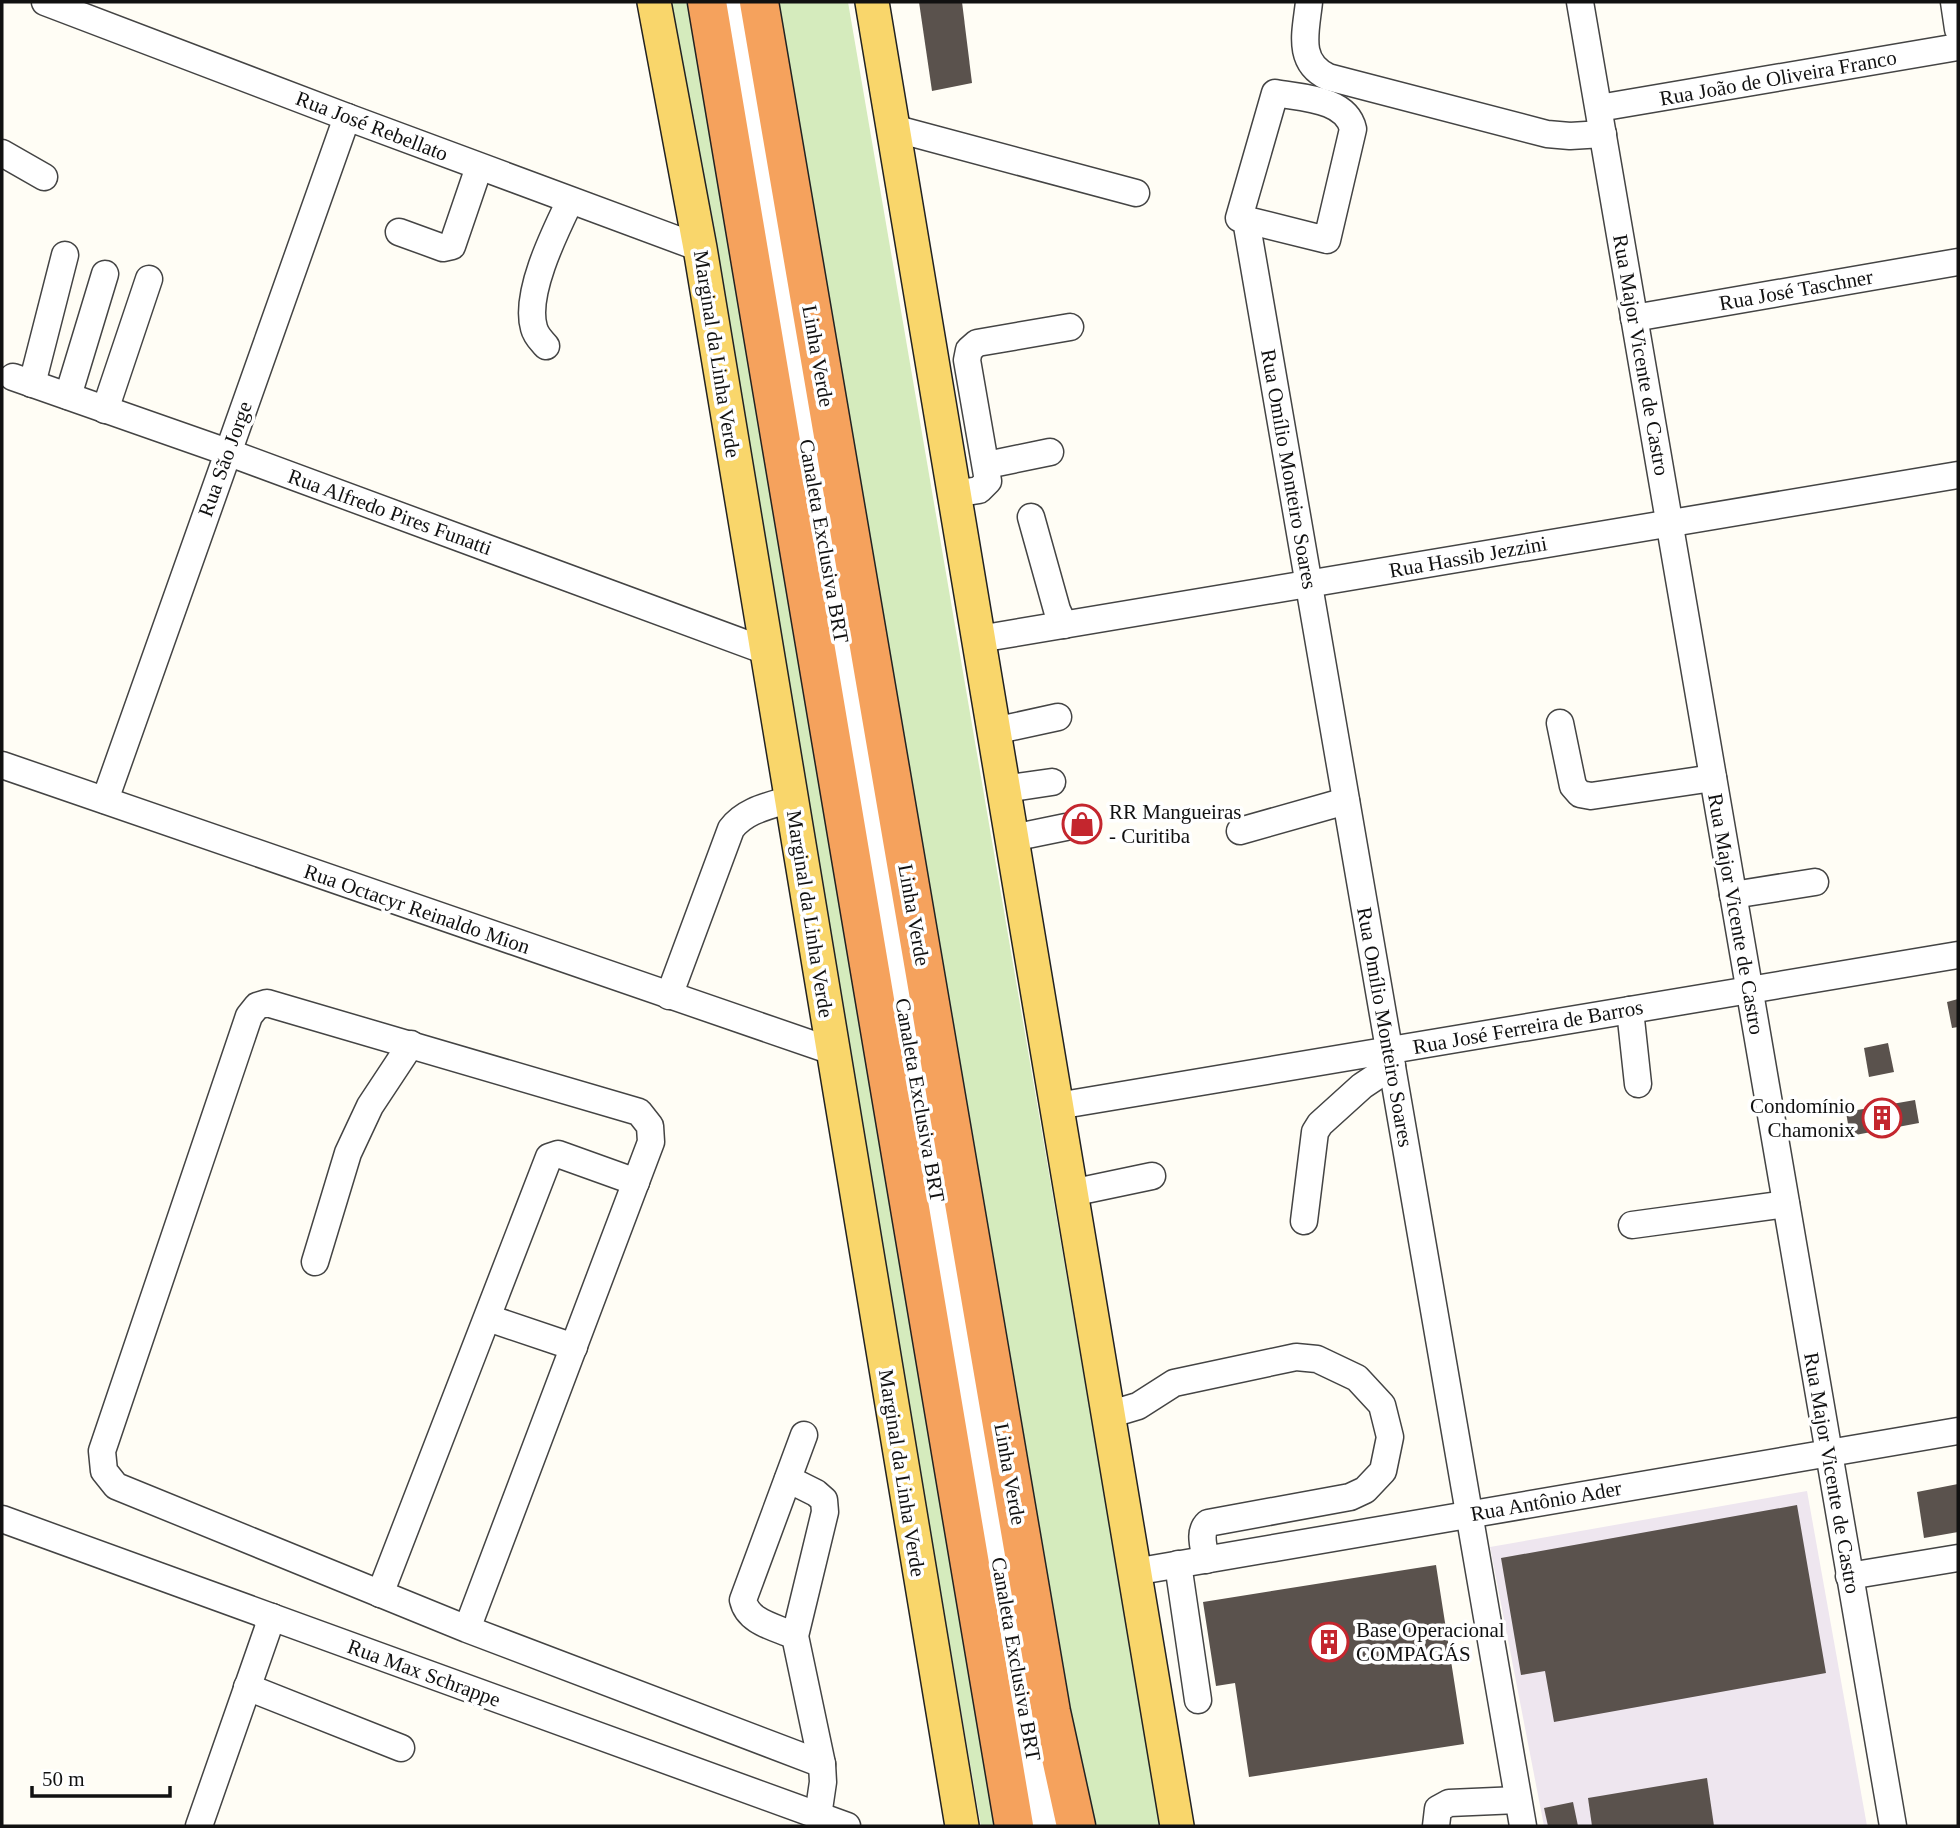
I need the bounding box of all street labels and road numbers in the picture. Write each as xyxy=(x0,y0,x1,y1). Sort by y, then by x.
street label: Rua João de Oliveira Franco xyxy=(1658,45,1898,111)
street label: Rua José Rebellato xyxy=(293,86,451,166)
street label: Rua Major Vicente de Castro xyxy=(1608,233,1674,477)
street label: Marginal da Linha Verde xyxy=(689,249,745,459)
street label: Rua José Taschner xyxy=(1717,265,1875,315)
street label: Linha Verde xyxy=(797,303,839,409)
street label: Rua Omílio Monteiro Soares xyxy=(1256,347,1322,591)
street label: Rua São Jorge xyxy=(193,398,257,520)
street label: Canaleta Exclusiva BRT xyxy=(794,437,854,645)
street label: Rua Alfredo Pires Funatti xyxy=(285,464,495,560)
street label: Rua Hassib Jezzini xyxy=(1387,531,1549,583)
street label: Rua Major Vicente de Castro xyxy=(1703,792,1769,1036)
street label: Marginal da Linha Verde xyxy=(782,809,838,1019)
street label: Rua Octacyr Reinaldo Mion xyxy=(301,859,534,959)
street label: Linha Verde xyxy=(893,862,935,968)
street label: Rua Omílio Monteiro Soares xyxy=(1352,905,1418,1149)
street label: Rua José Ferreira de Barros xyxy=(1411,995,1645,1059)
street label: Canaleta Exclusiva BRT xyxy=(890,996,950,1204)
street label: Rua Major Vicente de Castro xyxy=(1799,1351,1865,1595)
street label: Marginal da Linha Verde xyxy=(874,1368,930,1578)
street label: Linha Verde xyxy=(989,1421,1031,1527)
street label: Rua Antônio Ader xyxy=(1469,1476,1623,1526)
street label: Canaleta Exclusiva BRT xyxy=(986,1555,1046,1763)
street label: Rua Max Schrappe xyxy=(344,1634,504,1712)

